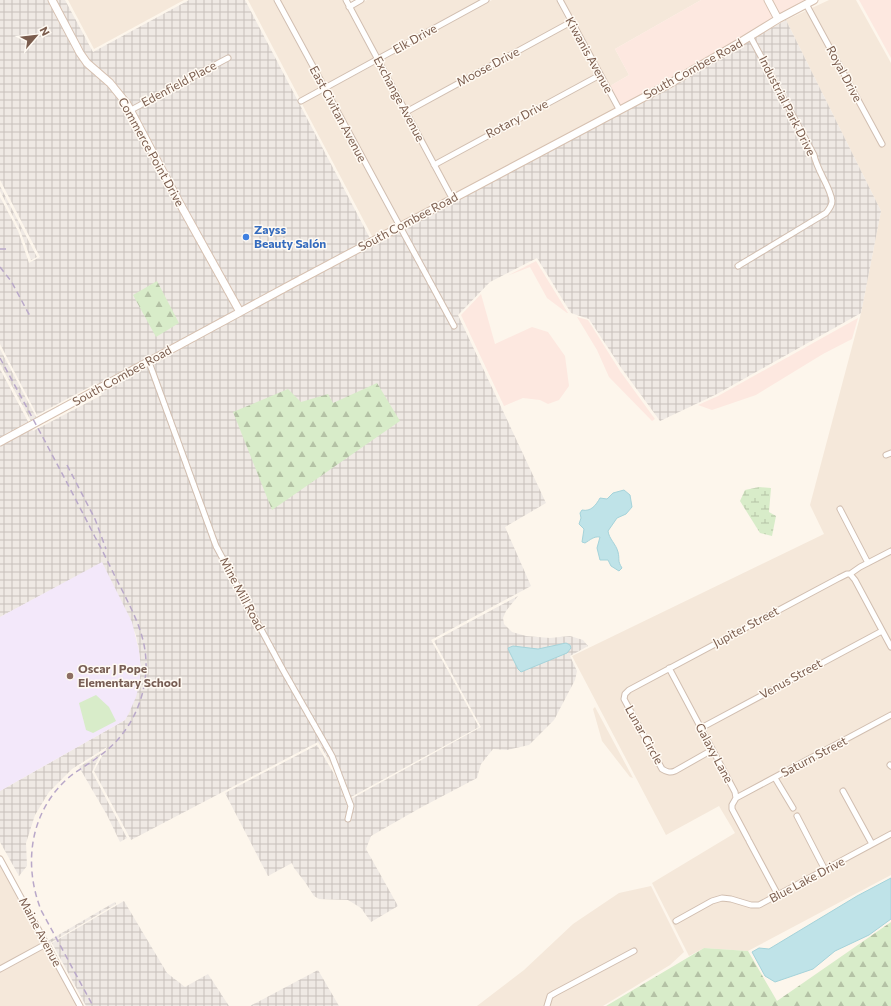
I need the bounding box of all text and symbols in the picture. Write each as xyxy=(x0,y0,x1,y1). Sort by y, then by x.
street label: Kiwanis Avenue xyxy=(563,14,617,95)
north arrow xyxy=(16,16,56,56)
street label: Elk Drive xyxy=(390,20,439,56)
text: N xyxy=(38,24,53,38)
street label: South Combee Road xyxy=(641,35,744,101)
street label: Royal Drive xyxy=(824,43,865,104)
street label: Moose Drive xyxy=(454,44,521,88)
street label: Industrial Park Drive xyxy=(757,53,819,158)
street label: Exchange Avenue xyxy=(372,54,428,143)
street label: Edenfield Place xyxy=(139,57,218,109)
street label: East Civitan Avenue xyxy=(308,63,370,164)
street label: Commerce Point Drive xyxy=(116,95,188,208)
street label: Rotary Drive xyxy=(483,96,550,140)
street label: South Combee Road xyxy=(355,189,460,253)
place label: Zayss Beauty Salón xyxy=(254,222,326,250)
marker: Zayss Beauty Salón xyxy=(241,232,251,242)
street label: South Combee Road xyxy=(70,342,173,408)
street label: Mine Mill Road xyxy=(218,554,268,633)
street label: Jupiter Street xyxy=(710,603,781,650)
street label: Venus Street xyxy=(757,655,824,701)
place label: Oscar J Pope Elementary School xyxy=(78,661,181,689)
marker: Oscar J Pope Elementary School xyxy=(65,671,75,681)
street label: Lunar Circle xyxy=(623,703,667,766)
street label: Galaxy Lane xyxy=(693,720,736,785)
street label: Saturn Street xyxy=(778,733,849,779)
street label: Blue Lake Drive xyxy=(767,853,847,905)
street label: Maine Avenue xyxy=(17,895,65,968)

